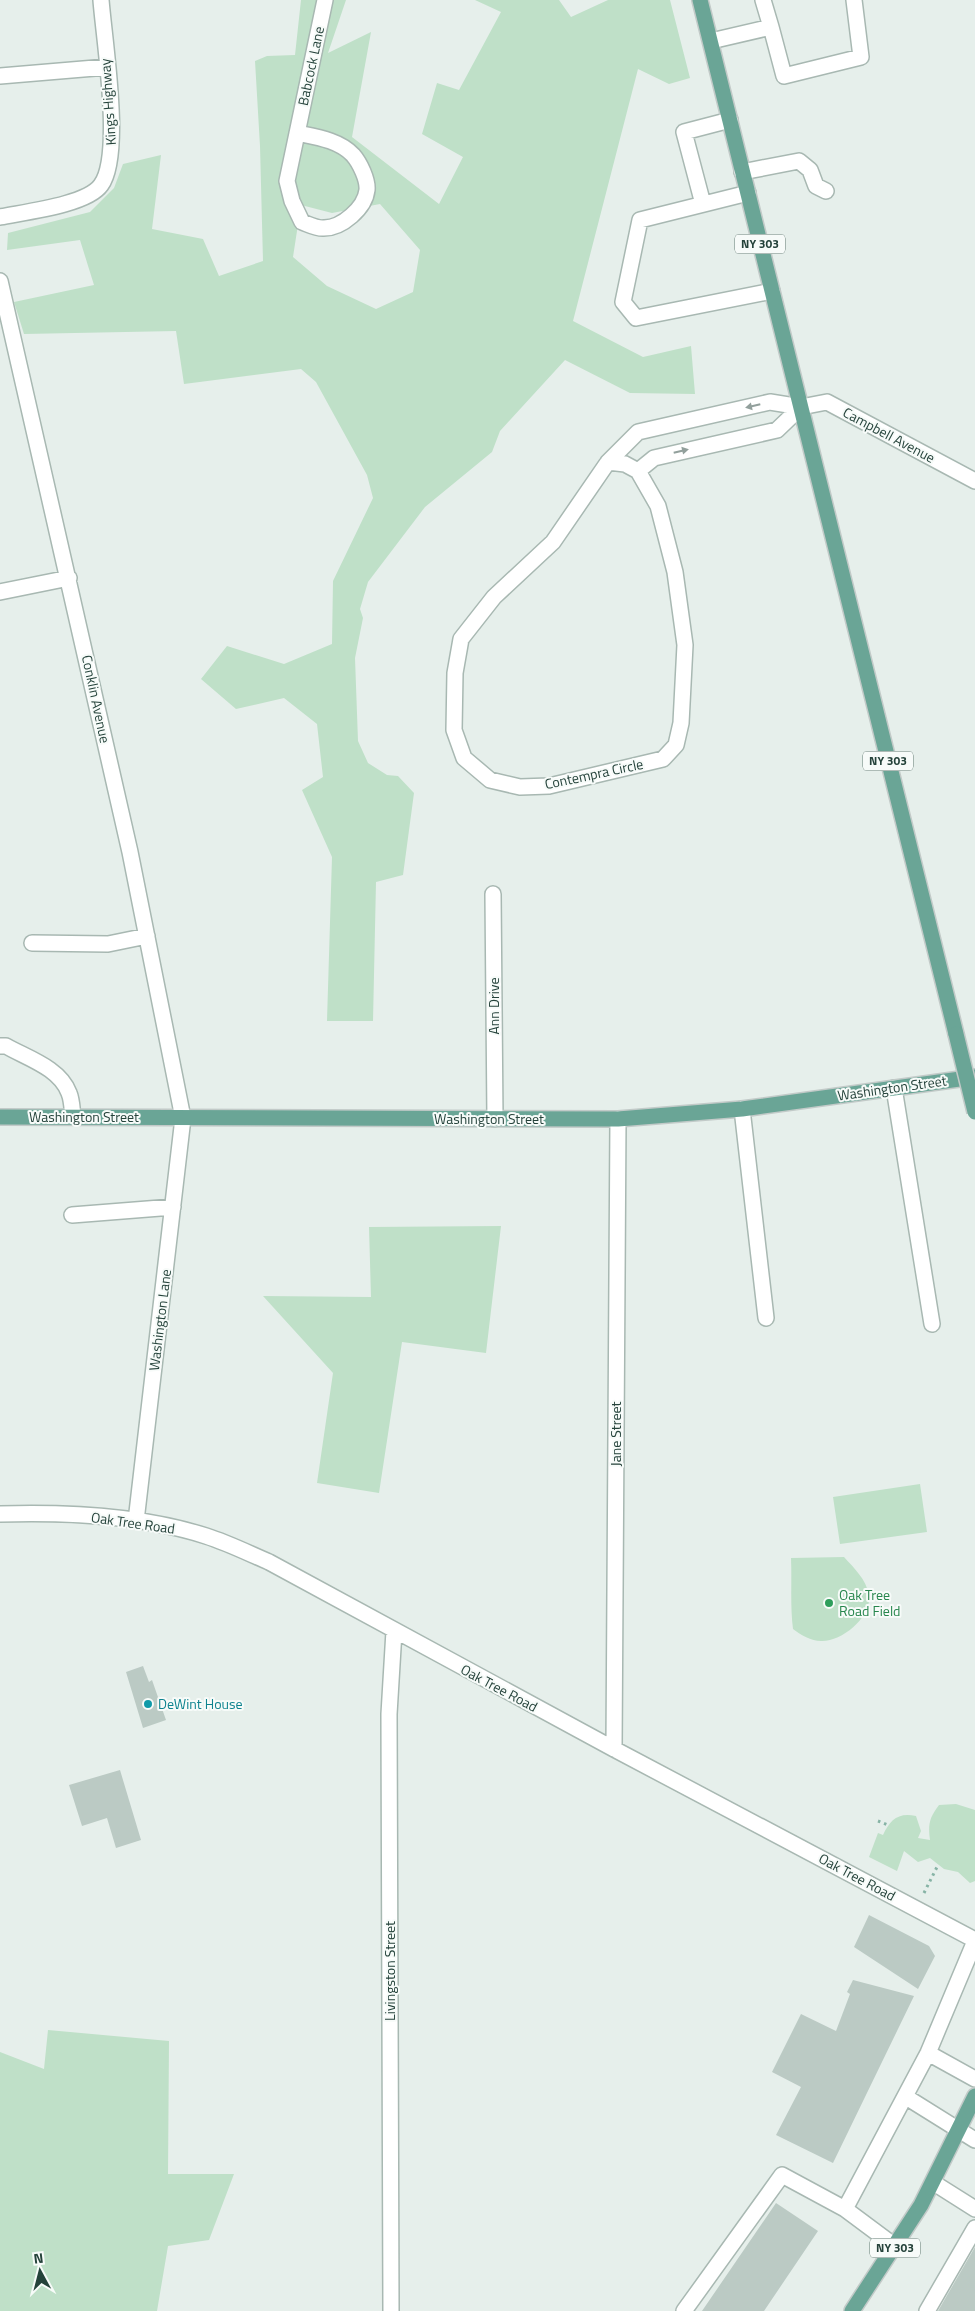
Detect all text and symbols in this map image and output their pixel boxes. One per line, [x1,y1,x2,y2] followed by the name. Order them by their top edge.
[292,24,329,108] street label: Babcock Lane
[94,58,121,146] street label: Kings Highway
[735,234,785,253] road number: NY 303
[839,401,939,468] street label: Campbell Avenue
[745,402,760,410] one-way arrow
[673,447,689,455] one-way arrow
[77,653,116,745] street label: Conklin Avenue
[863,751,913,770] road number: NY 303
[543,753,645,794] street label: Contempra Circle
[483,977,504,1035] street label: Ann Drive
[836,1069,948,1106] street label: Washington Street
[29,1106,139,1127] street label: Washington Street
[434,1108,544,1129] street label: Washington Street
[143,1268,176,1372] street label: Washington Lane
[605,1402,626,1466] street label: Jane Street
[90,1506,176,1539] street label: Oak Tree Road
[839,1584,901,1621] place label: Oak Tree Road Field
[823,1597,835,1609] marker: Oak Tree Road Field
[457,1658,541,1717] street label: Oak Tree Road
[158,1693,243,1714] place label: DeWint House
[142,1698,154,1710] marker: DeWint House
[815,1847,899,1906] street label: Oak Tree Road
[379,1921,400,2021] street label: Livingston Street
[870,2238,920,2258] road number: NY 303
[15,2246,65,2296] north arrow
[32,2247,44,2269] text: N

